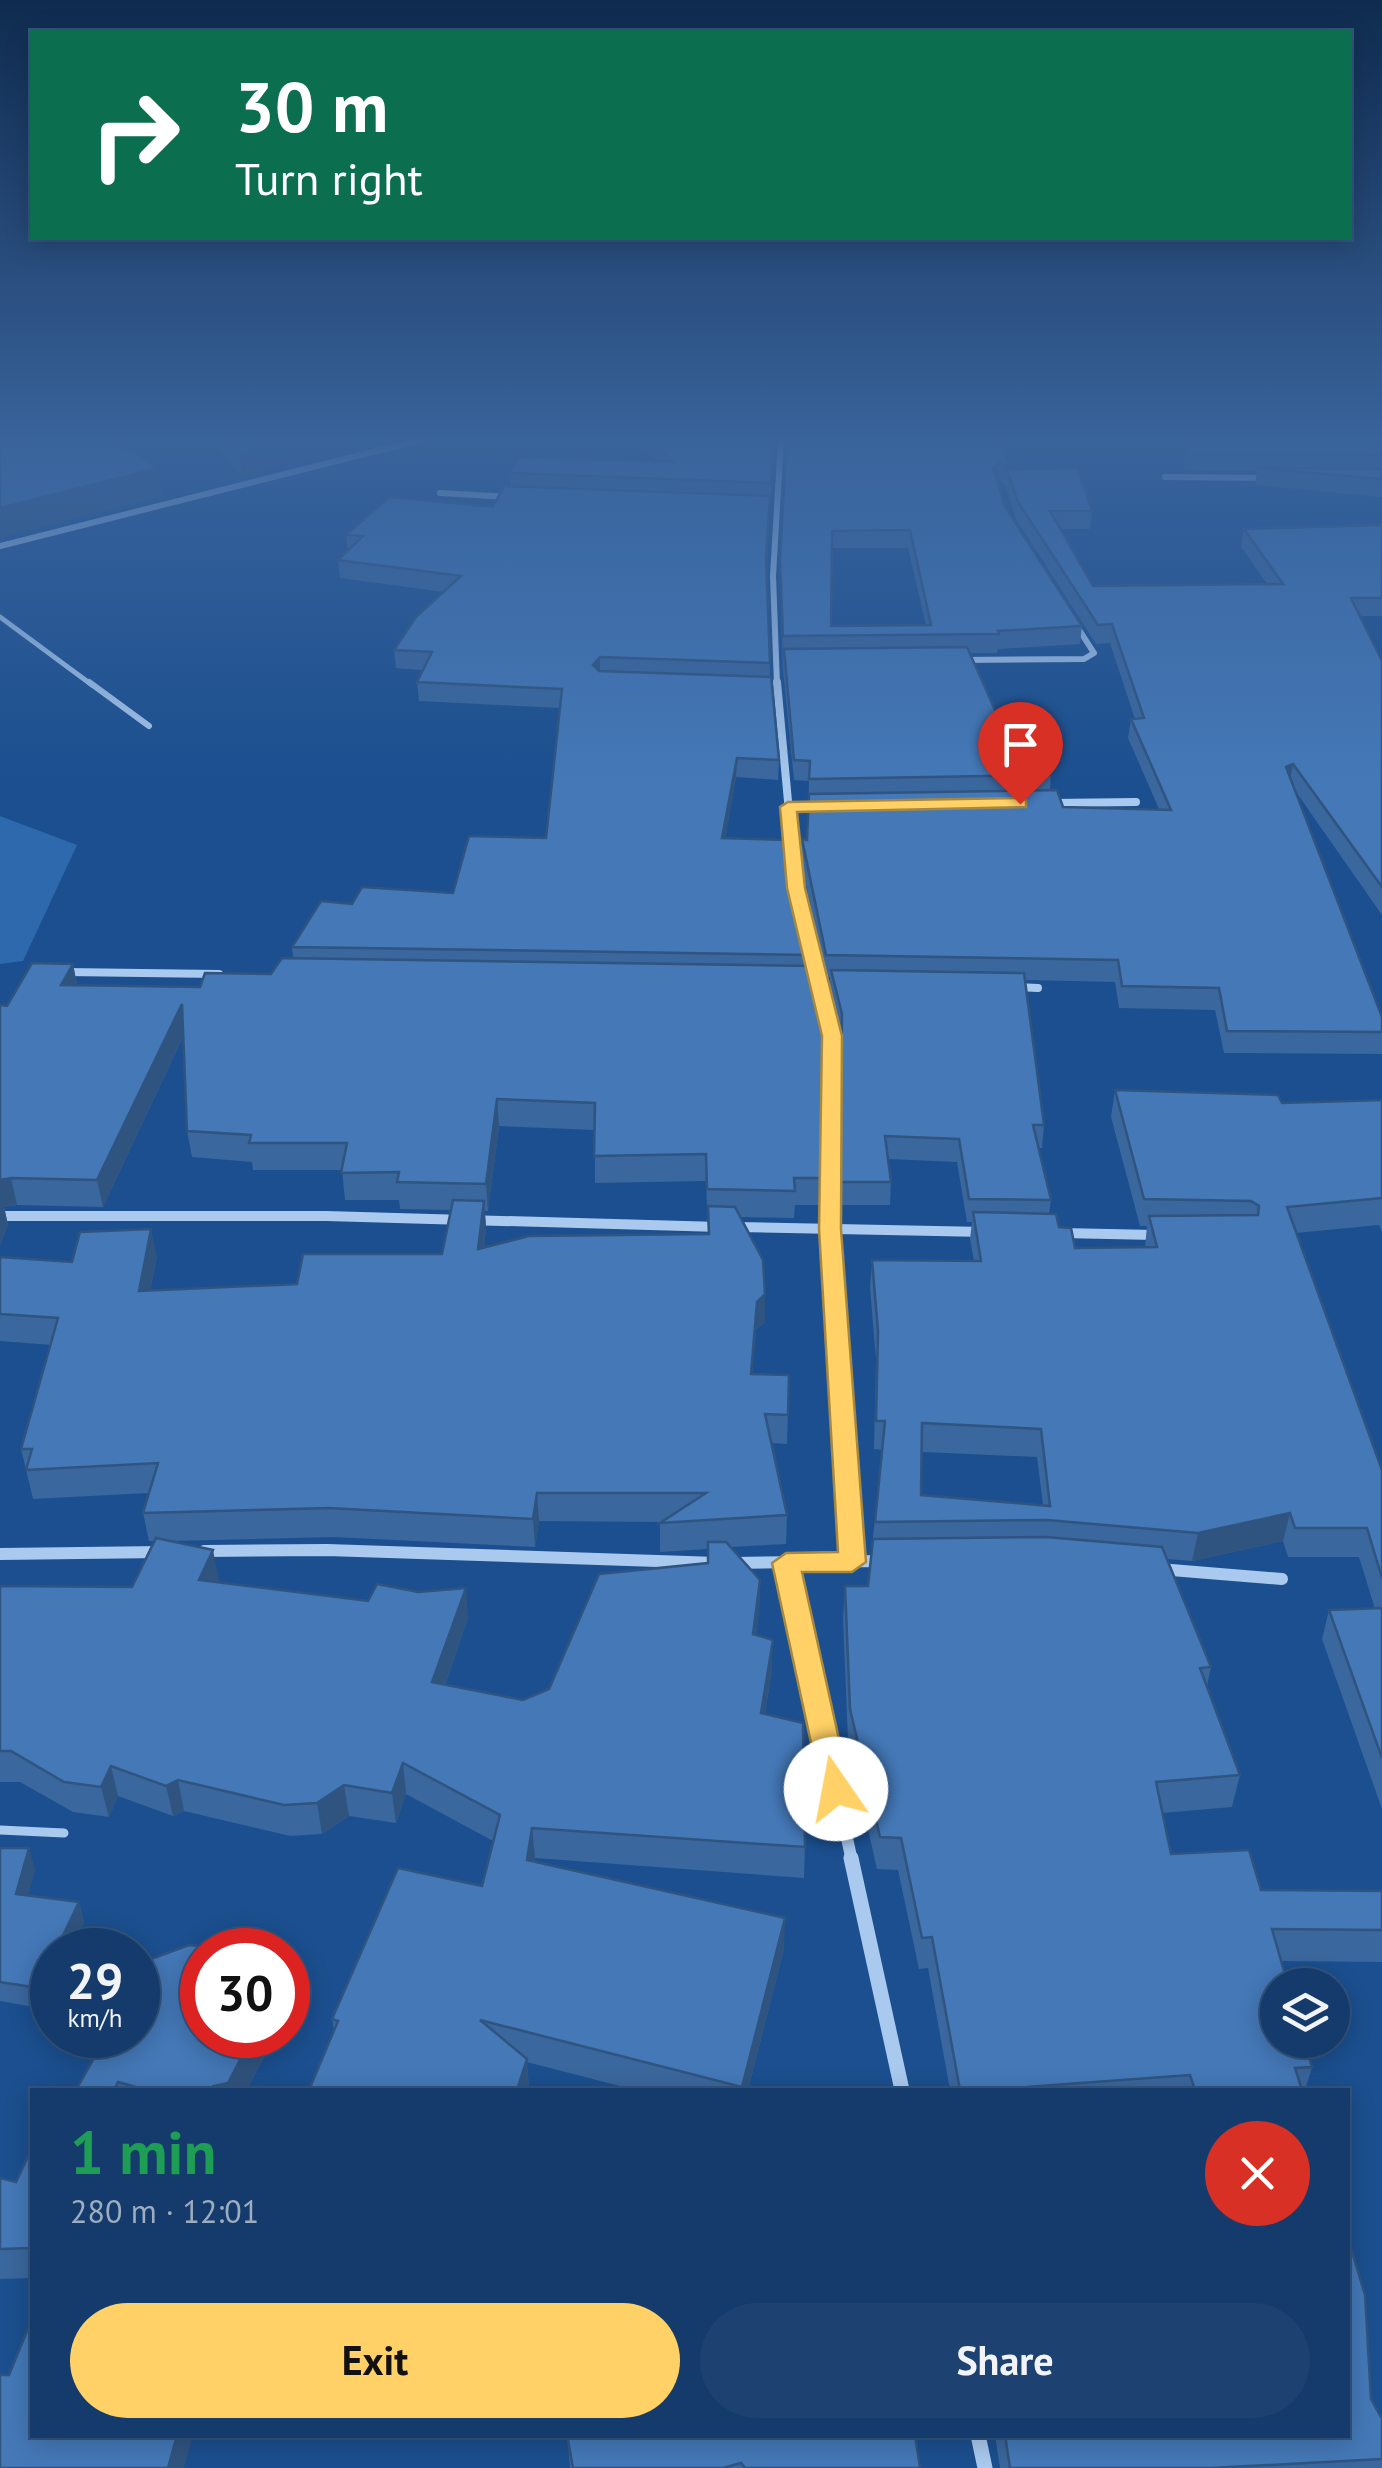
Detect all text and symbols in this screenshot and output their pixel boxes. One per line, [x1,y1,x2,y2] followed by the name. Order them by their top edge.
[235,61,388,151] text: 30 m
[70,70,200,200] icon: right
[235,149,423,207] text: Turn right
[978,702,1063,805] pin
[993,717,1048,772] icon: arrive
[784,1737,888,1841] position arrow
[180,1928,310,2058] speed limit sign: 30
[67,1948,123,2013] text: 29
[1260,1968,1350,2058] map controls
[1260,1968,1350,2058] button: layers
[68,2002,122,2034] text: km/h
[70,2113,216,2191] text: 1 min
[1205,2121,1310,2226] button: close
[70,2190,259,2232] text: 280 m · 12:01
[70,2303,680,2418] button: Exit
[700,2303,1310,2418] button: Share

